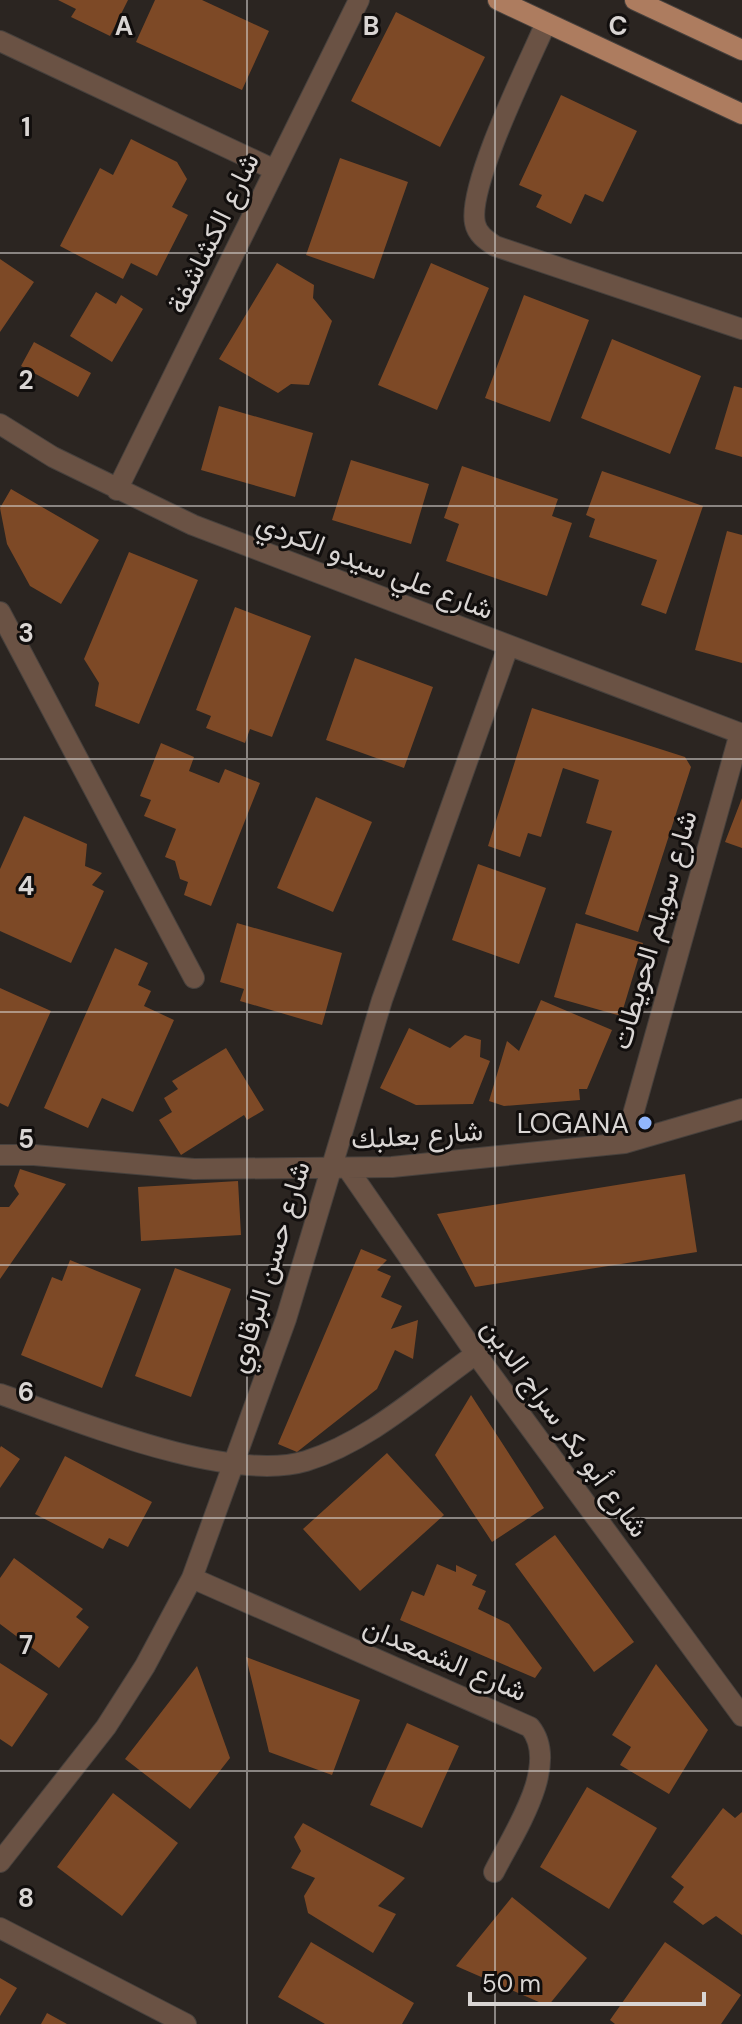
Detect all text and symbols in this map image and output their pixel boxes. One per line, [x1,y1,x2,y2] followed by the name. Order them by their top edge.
[115,9,133,43] text: A
[363,9,379,43] text: B
[608,9,628,43] text: C
[21,110,31,144] text: 1
[158,147,268,319] street label: شارع الكشاشفة
[18,363,34,397] text: 2
[250,504,499,632] street label: شارع علي سيدو الكردي
[18,616,34,650] text: 3
[602,806,706,1054] street label: شارع سويلم الحويطات
[18,869,34,903] text: 4
[517,1105,629,1142] place label: LOGANA
[350,1112,484,1158] street label: شارع بعلبك
[636,1114,654,1132] marker: LOGANA
[18,1122,34,1156] text: 5
[219,1157,323,1378] street label: شارع حسن البرقاوي
[473,1311,657,1545] street label: شارع أبو بكر سراج الدين
[18,1375,34,1409] text: 6
[358,1608,532,1710] street label: شارع الشمعدان
[19,1628,33,1662] text: 7
[18,1881,34,1915] text: 8
[470,1956,704,2006] scale bar
[482,1968,541,1999] text: 50 m

